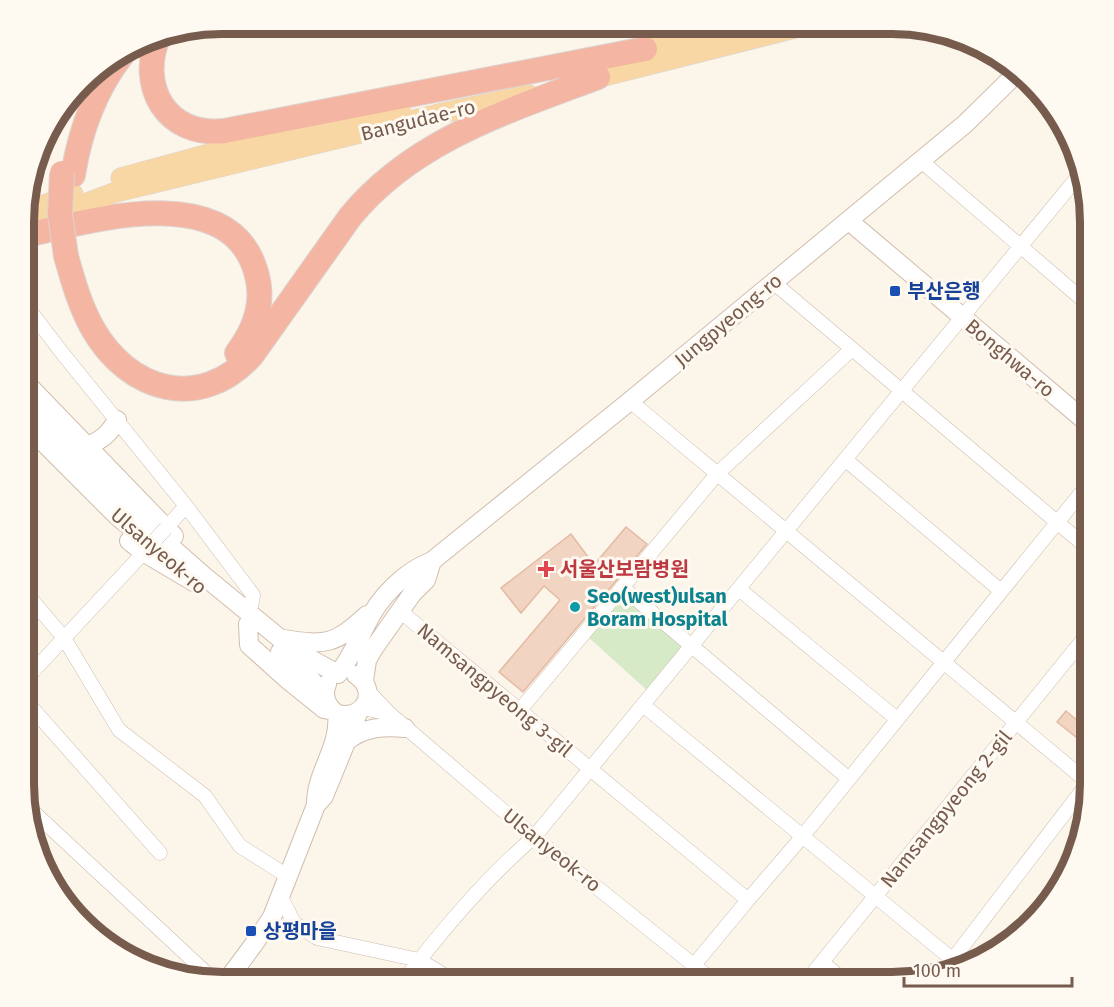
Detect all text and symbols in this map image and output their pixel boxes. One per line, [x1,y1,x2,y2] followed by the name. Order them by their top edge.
[358,94,478,146] street label: Bangudae-ro
[669,268,787,372] street label: Jungpyeong-ro
[907,279,981,303] place label: 부산은행
[888,284,902,298] marker: 부산은행
[960,314,1060,402] street label: Bonghwa-ro
[106,503,212,599] street label: Ulsanyeok-ro
[560,557,689,581] place label: 서울산보람병원
[537,560,555,578] marker: 서울산보람병원
[587,584,727,631] place label: Seo(west)ulsan Boram Hospital
[568,600,582,614] marker: Seo(west)ulsan Boram Hospital
[412,618,578,762] street label: Namsangpyeong 3-gil
[875,725,1017,892] street label: Namsangpyeong 2-gil
[498,803,606,897] street label: Ulsanyeok-ro
[263,919,337,943] place label: 상평마을
[244,924,258,938] marker: 상평마을
[904,950,1072,988] scale bar
[913,960,961,982] text: 100 m

